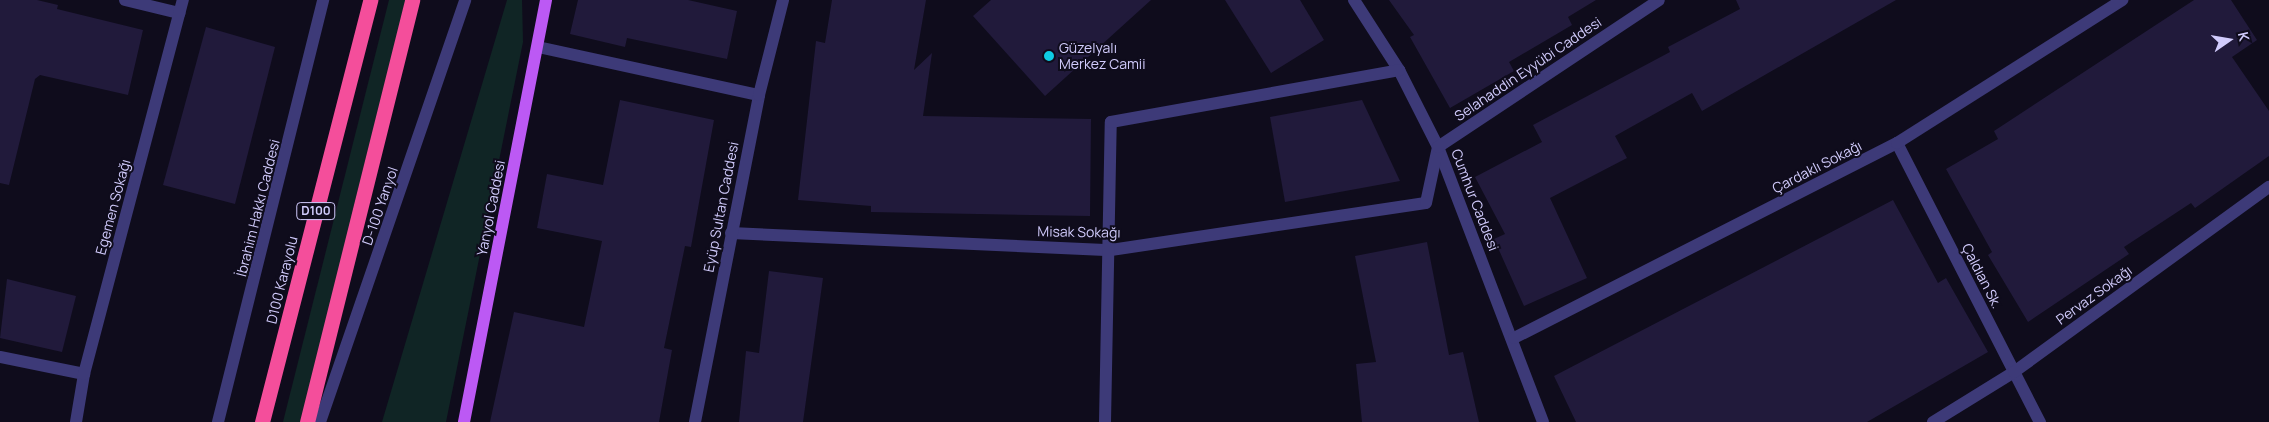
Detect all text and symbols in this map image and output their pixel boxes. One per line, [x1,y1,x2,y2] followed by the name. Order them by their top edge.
[1451,14,1605,124] street label: Selahaddin Eyyübi Caddesi
[2204,15,2254,65] north arrow
[2234,30,2254,43] text: K
[1059,40,1145,72] place label: Güzelyalı Merkez Camii
[1043,50,1055,62] marker: Güzelyalı Merkez Camii
[1769,137,1865,197] street label: Çardaklı Sokağı
[233,138,283,278] street label: İbrahim Hakkı Caddesi
[700,140,742,274] street label: Eyüp Sultan Caddesi
[1448,147,1502,253] street label: Cumhur Caddesi
[92,157,134,257] street label: Egemen Sokağı
[473,159,509,257] street label: Yanyol Caddesi
[359,165,401,247] street label: D-100 Yanyol
[296,202,336,220] road number: D100
[1037,223,1121,241] street label: Misak Sokağı
[263,234,301,326] street label: D100 Karayolu
[1958,241,2006,311] street label: Çaldıan Sk.
[2053,262,2135,328] street label: Pervaz Sokağı

